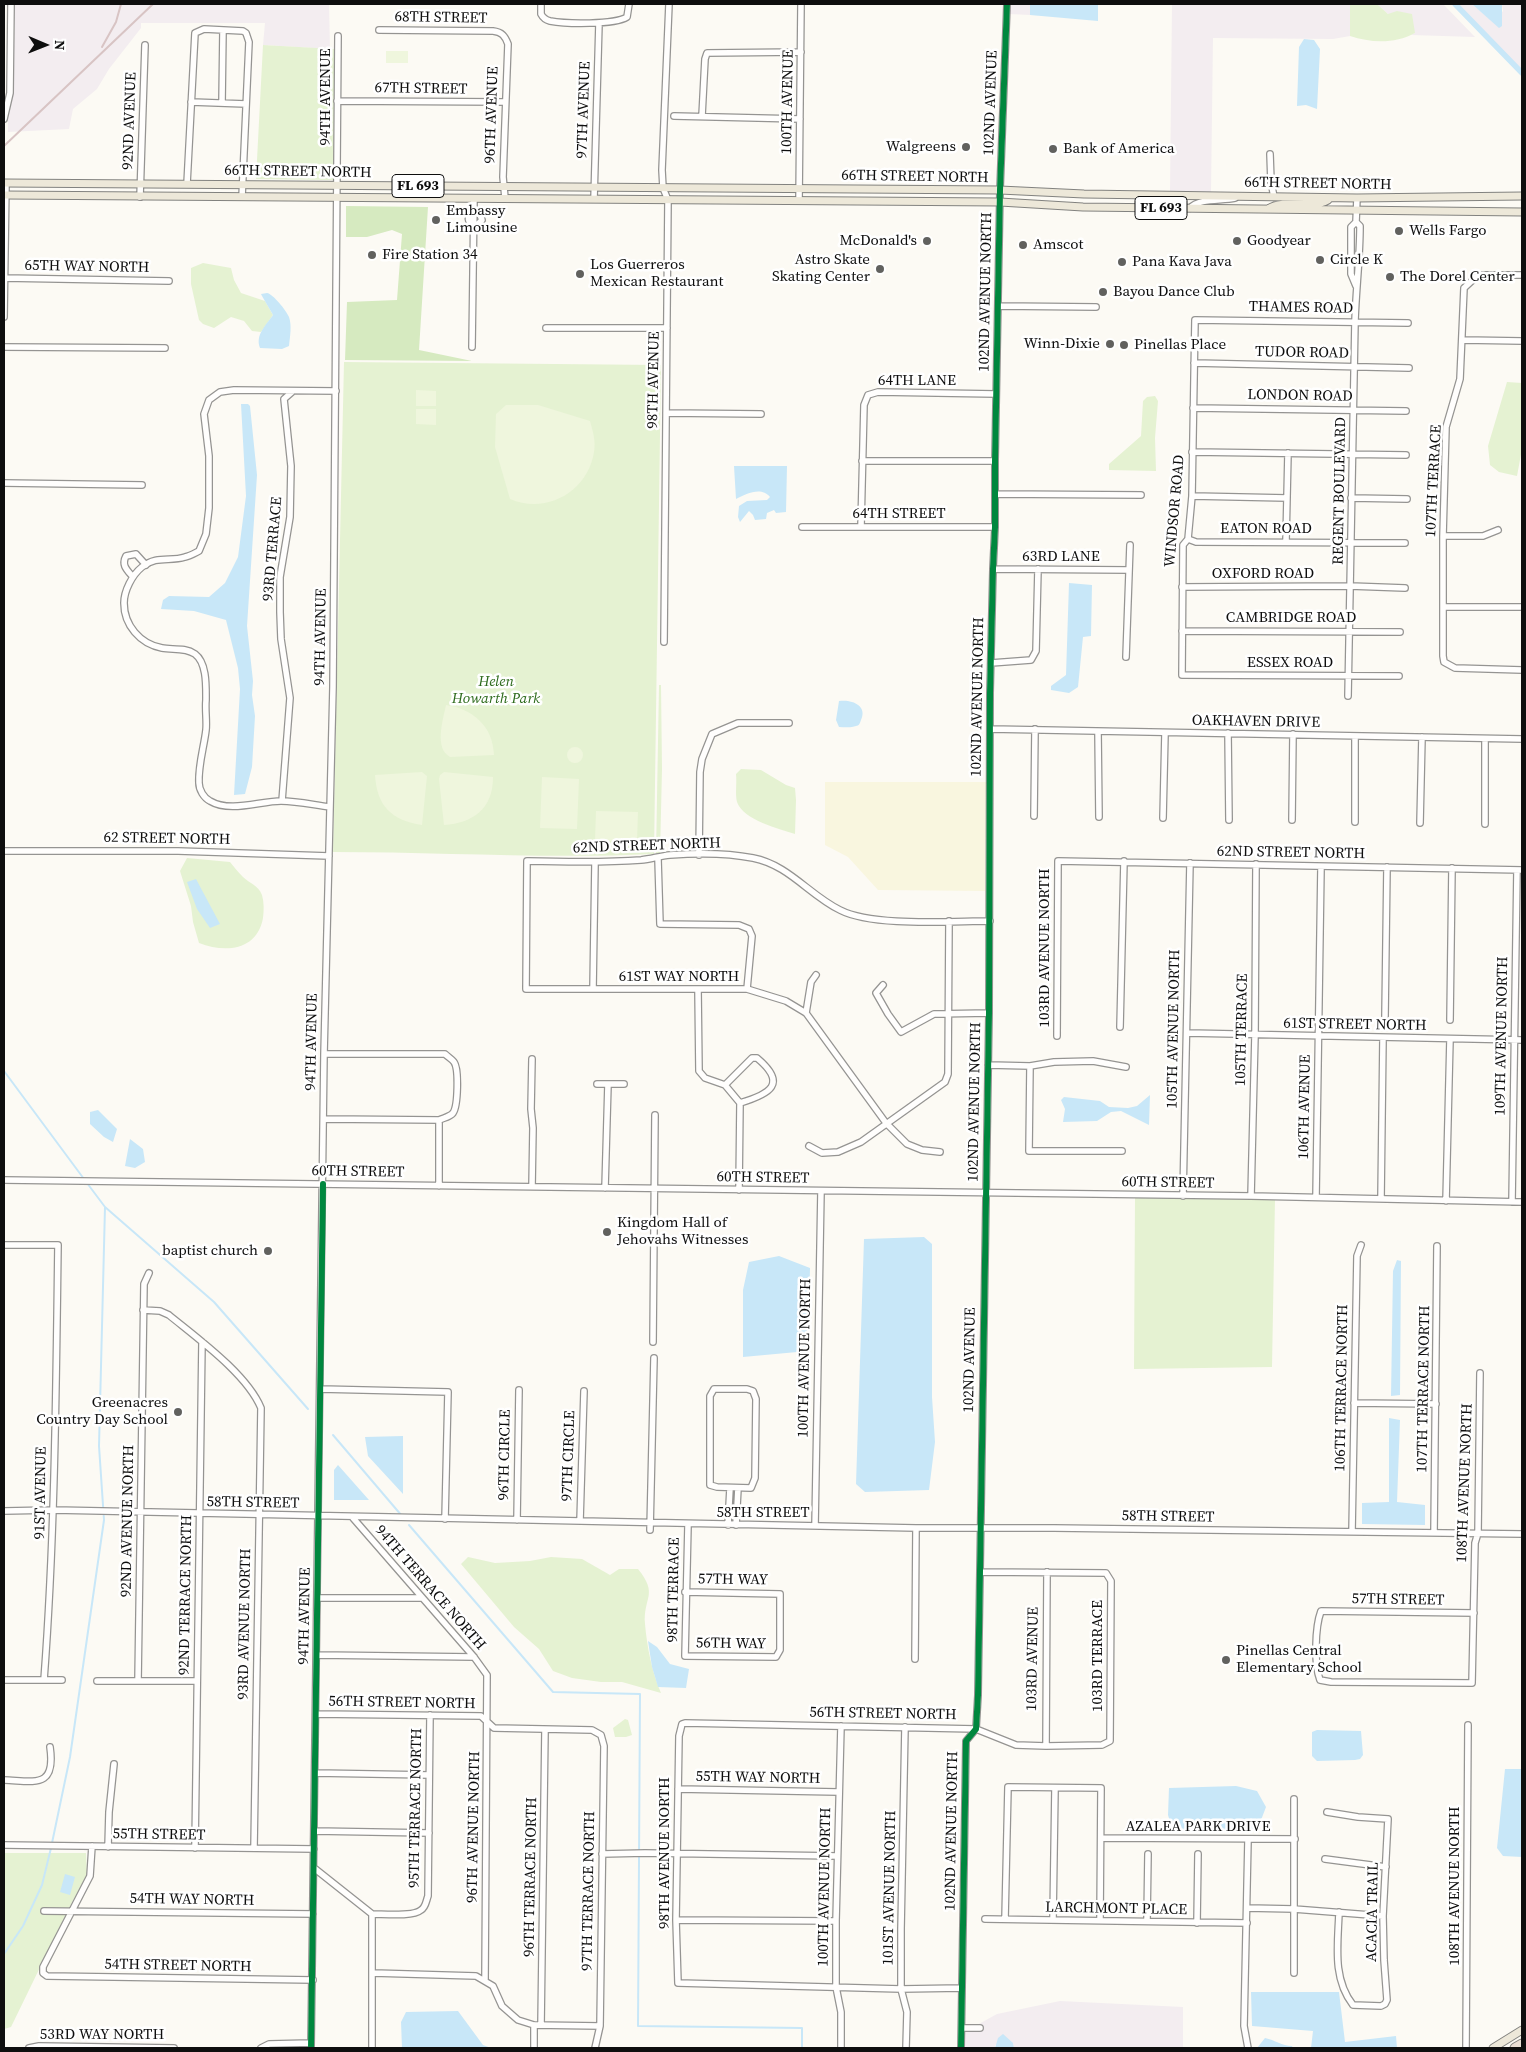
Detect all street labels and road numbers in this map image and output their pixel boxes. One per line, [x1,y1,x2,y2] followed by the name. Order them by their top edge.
[394,8,488,28] street label: 68TH STREET
[317,48,335,146] street label: 94TH AVENUE
[778,49,798,155] street label: 100TH AVENUE
[980,50,1002,156] street label: 102ND AVENUE
[573,61,595,159] street label: 97TH AVENUE
[481,66,503,164] street label: 96TH AVENUE
[119,72,141,170] street label: 92ND AVENUE
[374,79,468,99] street label: 67TH STREET
[224,162,372,182] street label: 66TH STREET NORTH
[841,167,989,187] street label: 66TH STREET NORTH
[1244,174,1392,194] street label: 66TH STREET NORTH
[392,175,444,198] road number: FL 693
[1135,197,1187,220] road number: FL 693
[976,212,996,372] street label: 102ND AVENUE NORTH
[24,257,150,277] street label: 65TH WAY NORTH
[1249,298,1353,318] street label: THAMES ROAD
[644,331,664,429] street label: 98TH AVENUE
[1255,343,1349,363] street label: TUDOR ROAD
[878,372,956,390] street label: 64TH LANE
[1247,386,1353,406] street label: LONDON ROAD
[1330,417,1350,565] street label: REGENT BOULEVARD
[1422,424,1446,538] street label: 107TH TERRACE
[1161,454,1189,568] street label: WINDSOR ROAD
[259,496,287,602] street label: 93RD TERRACE
[853,505,945,523] street label: 64TH STREET
[1220,520,1312,538] street label: EATON ROAD
[1022,548,1100,566] street label: 63RD LANE
[1212,565,1314,583] street label: OXFORD ROAD
[311,588,331,686] street label: 94TH AVENUE
[1226,609,1356,627] street label: CAMBRIDGE ROAD
[968,617,988,777] street label: 102ND AVENUE NORTH
[1247,654,1333,672] street label: ESSEX ROAD
[1192,712,1320,732] street label: OAKHAVEN DRIVE
[104,829,230,849] street label: 62 STREET NORTH
[573,834,721,858] street label: 62ND STREET NORTH
[1217,843,1365,863] street label: 62ND STREET NORTH
[1036,869,1054,1027] street label: 103RD AVENUE NORTH
[1164,949,1184,1109] street label: 105TH AVENUE NORTH
[1492,956,1512,1116] street label: 109TH AVENUE NORTH
[619,968,739,986] street label: 61ST WAY NORTH
[1232,974,1252,1086] street label: 105TH TERRACE
[302,993,322,1091] street label: 94TH AVENUE
[1283,1015,1427,1035] street label: 61ST STREET NORTH
[965,1022,985,1182] street label: 102ND AVENUE NORTH
[1295,1054,1315,1160] street label: 106TH AVENUE
[311,1162,405,1182] street label: 60TH STREET
[716,1168,810,1188] street label: 60TH STREET
[1121,1173,1215,1193] street label: 60TH STREET
[795,1278,815,1438] street label: 100TH AVENUE NORTH
[1332,1304,1352,1472] street label: 106TH TERRACE NORTH
[1414,1305,1434,1473] street label: 107TH TERRACE NORTH
[960,1307,980,1413] street label: 102ND AVENUE
[1453,1403,1477,1563] street label: 108TH AVENUE NORTH
[495,1409,515,1501] street label: 96TH CIRCLE
[558,1410,580,1502] street label: 97TH CIRCLE
[118,1445,138,1597] street label: 92ND AVENUE NORTH
[31,1446,51,1540] street label: 91ST AVENUE
[206,1493,300,1513] street label: 58TH STREET
[717,1504,809,1522] street label: 58TH STREET
[1121,1507,1215,1527] street label: 58TH STREET
[176,1515,196,1675] street label: 92ND TERRACE NORTH
[371,1522,489,1654] street label: 94TH TERRACE NORTH
[664,1537,684,1643] street label: 98TH TERRACE
[235,1548,255,1700] street label: 93RD AVENUE NORTH
[295,1567,315,1665] street label: 94TH AVENUE
[698,1570,768,1590] street label: 57TH WAY
[1351,1590,1445,1610] street label: 57TH STREET
[1089,1600,1107,1712] street label: 103RD TERRACE
[1023,1607,1043,1711] street label: 103RD AVENUE
[696,1634,766,1654] street label: 56TH WAY
[328,1693,476,1713] street label: 56TH STREET NORTH
[809,1704,957,1724] street label: 56TH STREET NORTH
[406,1728,426,1888] street label: 95TH TERRACE NORTH
[464,1751,484,1903] street label: 96TH AVENUE NORTH
[942,1751,962,1911] street label: 102ND AVENUE NORTH
[695,1768,821,1788] street label: 55TH WAY NORTH
[656,1777,674,1929] street label: 98TH AVENUE NORTH
[521,1797,541,1957] street label: 96TH TERRACE NORTH
[1446,1806,1464,1966] street label: 108TH AVENUE NORTH
[815,1807,835,1967] street label: 100TH AVENUE NORTH
[880,1810,900,1966] street label: 101ST AVENUE NORTH
[579,1811,599,1971] street label: 97TH TERRACE NORTH
[1126,1818,1270,1836] street label: AZALEA PARK DRIVE
[112,1825,206,1845] street label: 55TH STREET
[1363,1862,1383,1962] street label: ACACIA TRAIL
[129,1890,255,1910] street label: 54TH WAY NORTH
[1045,1899,1187,1919] street label: LARCHMONT PLACE
[104,1956,252,1976] street label: 54TH STREET NORTH
[40,2026,164,2044] street label: 53RD WAY NORTH

